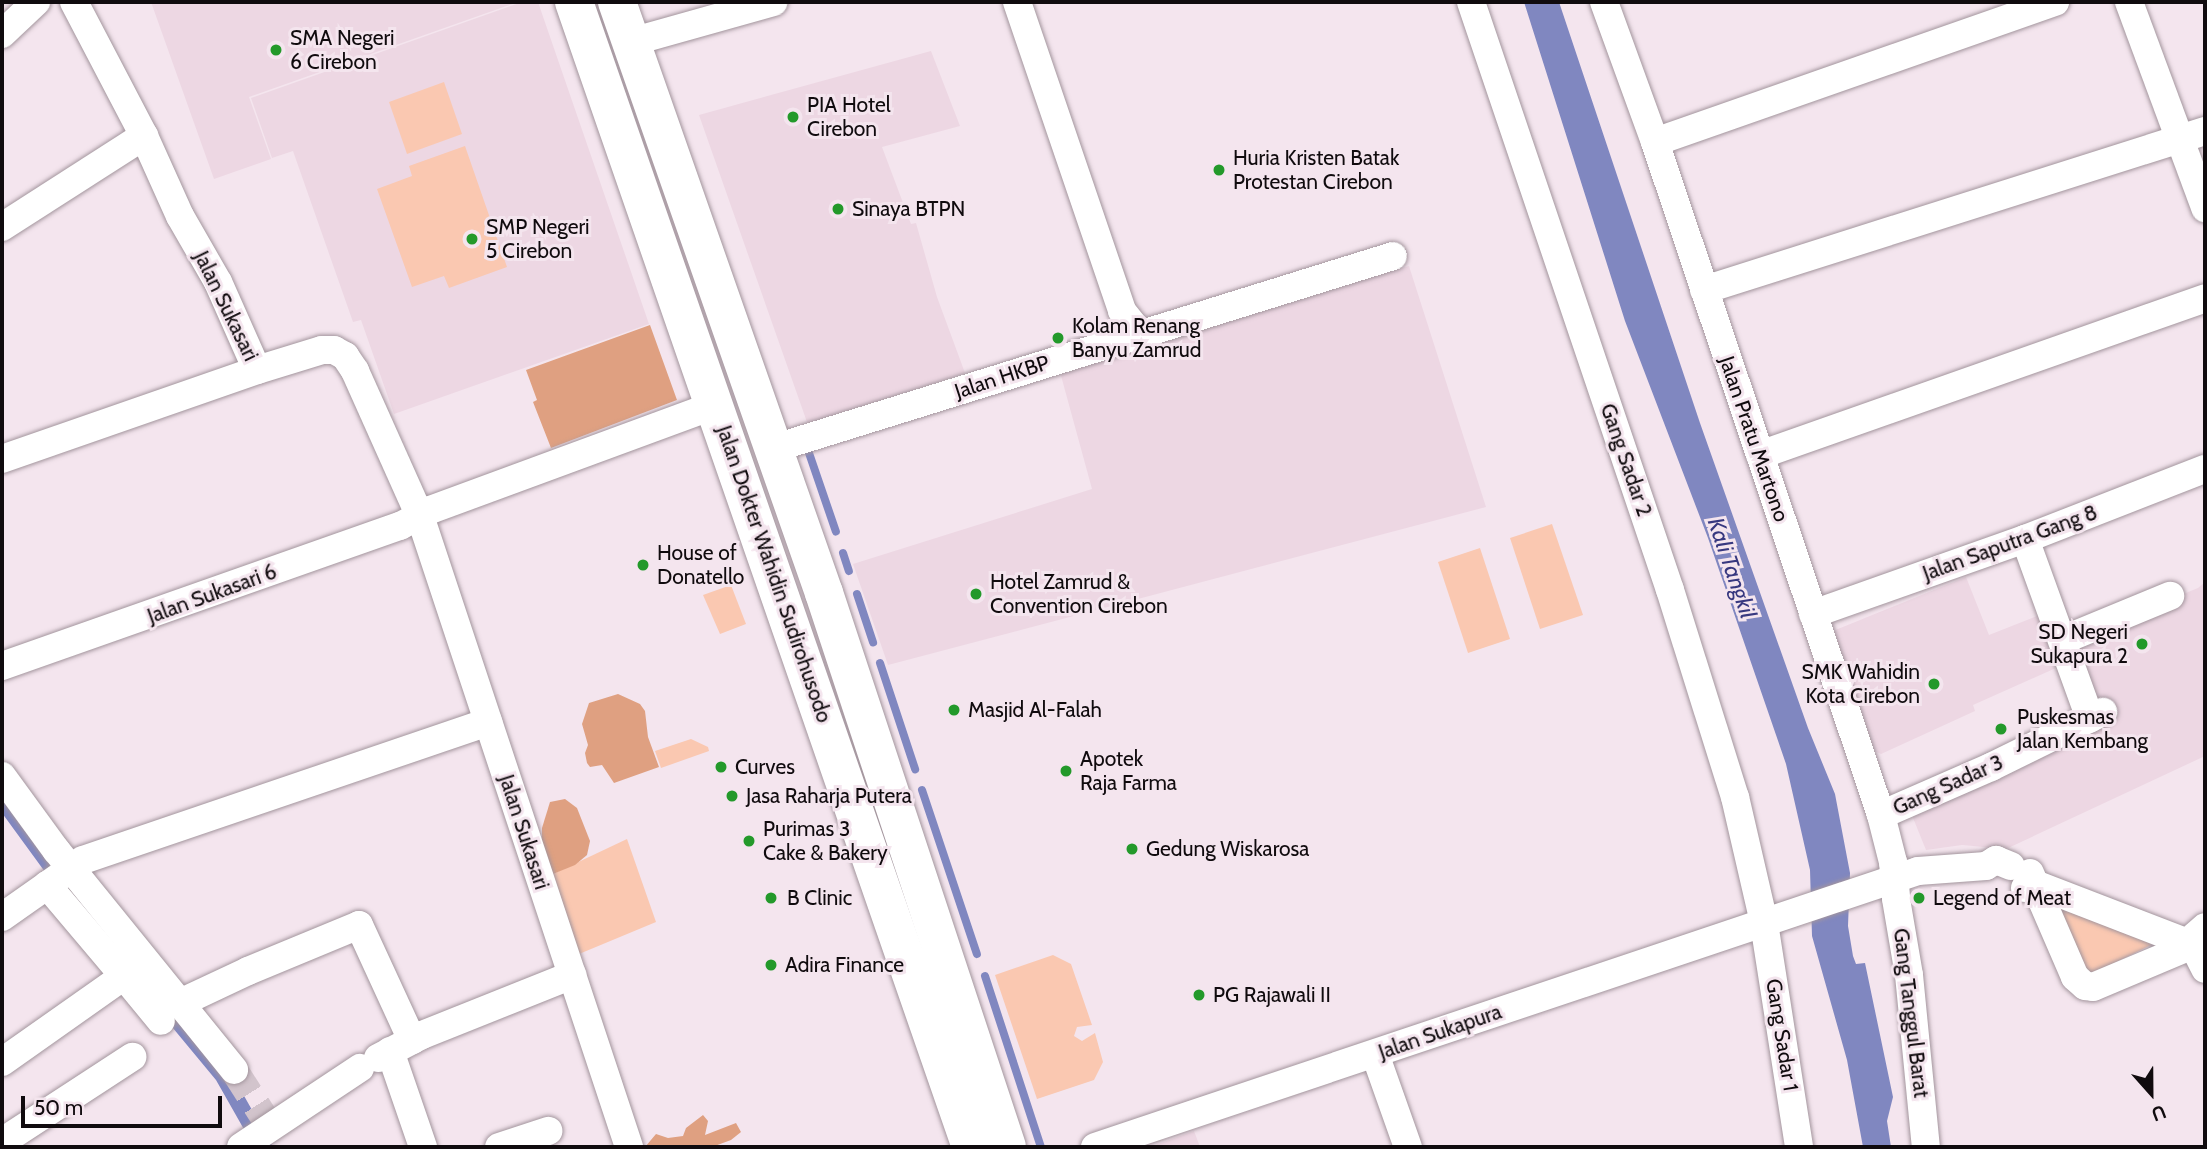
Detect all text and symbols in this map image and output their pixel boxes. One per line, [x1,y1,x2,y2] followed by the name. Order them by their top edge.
[290,25,395,75] place label: SMA Negeri 6 Cirebon
[268,42,284,58] marker: SMA Negeri 6 Cirebon
[807,92,891,142] place label: PIA Hotel Cirebon
[785,109,801,125] marker: PIA Hotel Cirebon
[1233,145,1399,195] place label: Huria Kristen Batak Protestan Cirebon
[1211,162,1227,178] marker: Huria Kristen Batak Protestan Cirebon
[852,196,965,222] place label: Sinaya BTPN
[830,201,846,217] marker: Sinaya BTPN
[486,214,589,264] place label: SMP Negeri 5 Cirebon
[464,231,480,247] marker: SMP Negeri 5 Cirebon
[189,247,263,365] street label: Jalan Sukasari
[1072,313,1202,363] place label: Kolam Renang Banyu Zamrud
[1050,330,1066,346] marker: Kolam Renang Banyu Zamrud
[952,350,1052,404] street label: Jalan HKBP
[1714,353,1794,525] street label: Jalan Pratu Martono
[1595,400,1657,520] street label: Gang Sadar 2
[711,422,837,726] street label: Jalan Dokter Wahidin Sudirohusodo
[1919,500,2101,586] street label: Jalan Saputra Gang 8
[1702,514,1762,622] water label: Kali Tangkil
[657,540,744,590] place label: House of Donatello
[635,557,651,573] marker: House of Donatello
[144,559,280,629] street label: Jalan Sukasari 6
[990,569,1168,619] place label: Hotel Zamrud & Convention Cirebon
[968,586,984,602] marker: Hotel Zamrud & Convention Cirebon
[2030,619,2128,669] place label: SD Negeri Sukapura 2
[2134,636,2150,652] marker: SD Negeri Sukapura 2
[1801,659,1920,709] place label: SMK Wahidin Kota Cirebon
[1926,676,1942,692] marker: SMK Wahidin Kota Cirebon
[968,697,1102,723] place label: Masjid Al-Falah
[946,702,962,718] marker: Masjid Al-Falah
[2017,704,2148,754] place label: Puskesmas Jalan Kembang
[1991,719,2011,739] marker: Puskesmas Jalan Kembang
[1080,746,1177,796] place label: Apotek Raja Farma
[1889,750,2007,820] street label: Gang Sadar 3
[735,754,795,780] place label: Curves
[713,759,729,775] marker: Curves
[1058,763,1074,779] marker: Apotek Raja Farma
[494,771,554,893] street label: Jalan Sukasari
[746,783,912,809] place label: Jasa Raharja Putera
[724,788,740,804] marker: Jasa Raharja Putera
[763,816,888,866] place label: Purimas 3 Cake & Bakery
[741,833,757,849] marker: Purimas 3 Cake & Bakery
[1146,836,1309,862] place label: Gedung Wiskarosa
[1124,841,1140,857] marker: Gedung Wiskarosa
[787,885,852,911] place label: B Clinic
[1933,885,2071,911] place label: Legend of Meat
[761,888,781,908] marker: B Clinic
[1911,890,1927,906] marker: Legend of Meat
[1888,927,1934,1099] street label: Gang Tanggul Barat
[785,952,904,978] place label: Adira Finance
[763,957,779,973] marker: Adira Finance
[1761,977,1803,1093] street label: Gang Sadar 1
[1213,982,1331,1008] place label: PG Rajawali II
[1191,987,1207,1003] marker: PG Rajawali II
[1375,999,1505,1065] street label: Jalan Sukapura
[2116,1058,2186,1128] north arrow
[24,1082,226,1126] scale bar
[34,1095,83,1120] text: 50 m
[2148,1100,2169,1126] text: U

